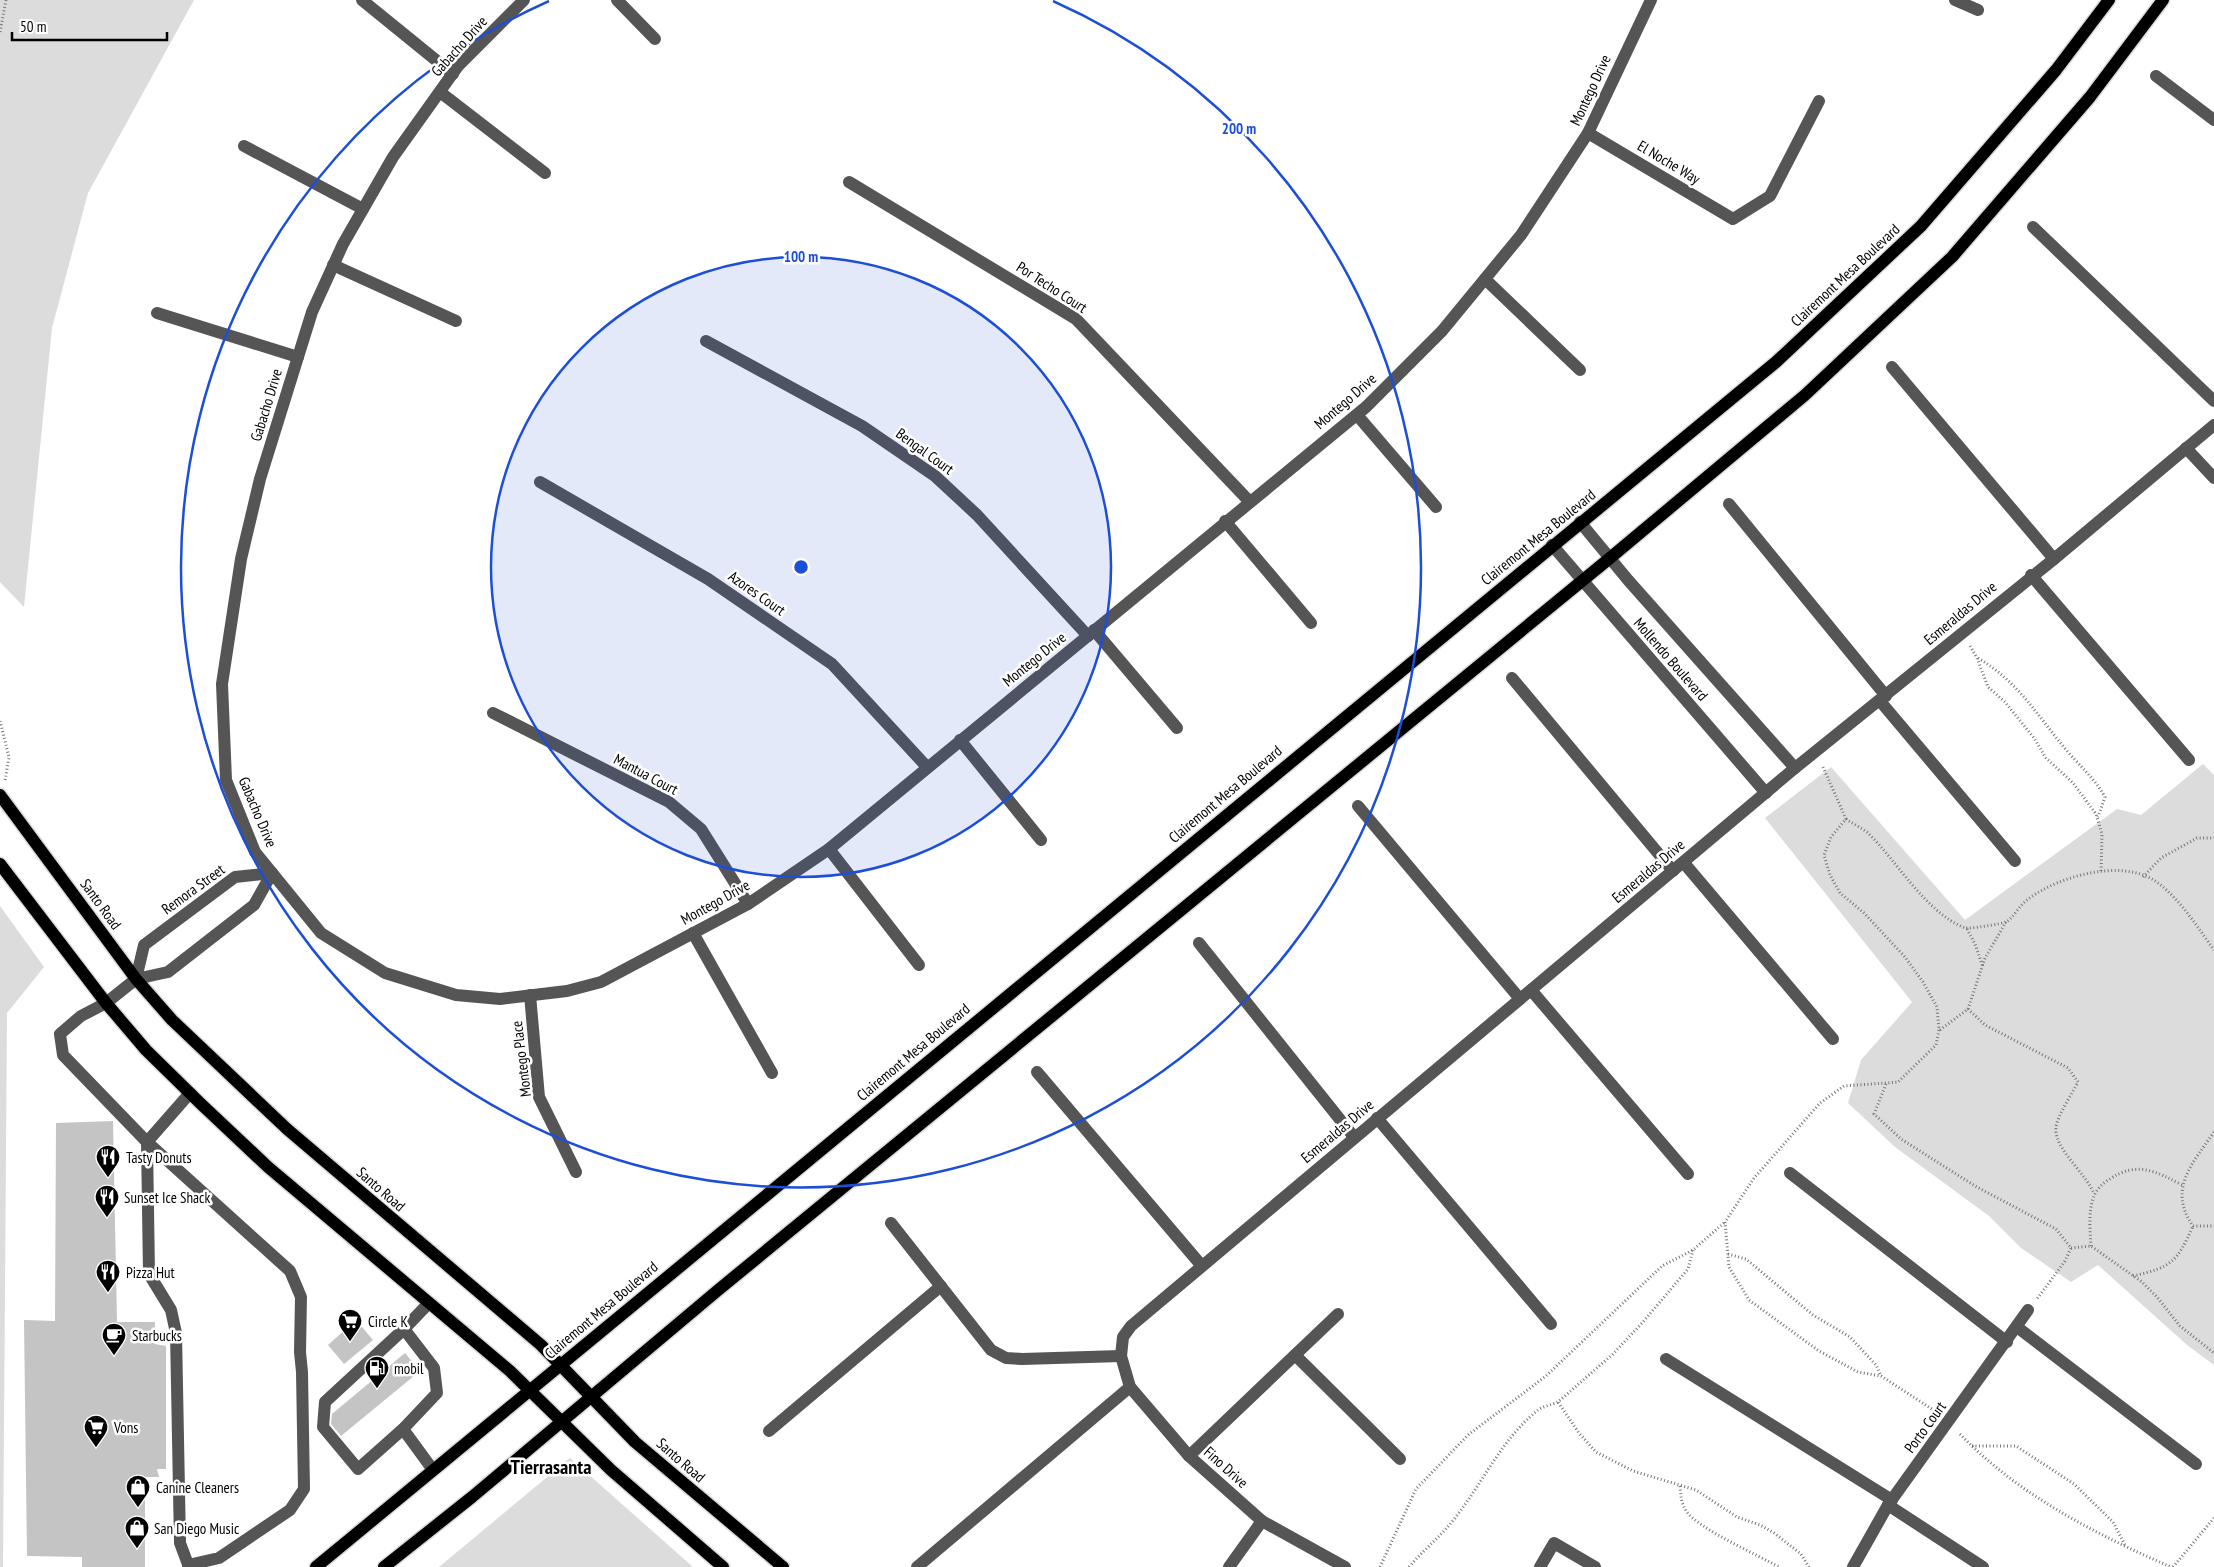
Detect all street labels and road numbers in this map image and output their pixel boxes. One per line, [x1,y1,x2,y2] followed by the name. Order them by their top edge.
[427,12,491,80] street label: Gabacho Drive
[1565,51,1615,129] street label: Montego Drive
[1634,136,1704,188] street label: El Noche Way
[1787,220,1903,330] street label: Clairemont Mesa Boulevard
[1013,257,1091,317] street label: Por Techo Court
[246,366,286,444] street label: Gabacho Drive
[1310,369,1380,433] street label: Montego Drive
[892,424,958,478] street label: Bengal Court
[1477,485,1599,589] street label: Clairemont Mesa Boulevard
[725,567,789,619] street label: Azores Court
[1920,577,2000,649] street label: Esmeraldas Drive
[1630,614,1712,704] street label: Mollendo Boulevard
[998,628,1070,690] street label: Montego Drive
[1165,741,1285,847] street label: Clairemont Mesa Boulevard
[611,749,681,799] street label: Mantua Court
[235,774,281,850] street label: Gabacho Drive
[1608,835,1688,907] street label: Esmeraldas Drive
[158,860,228,918] street label: Remora Street
[76,875,126,933] street label: Santo Road
[677,875,753,929] street label: Montego Drive
[853,999,973,1105] street label: Clairemont Mesa Boulevard
[507,1020,535,1098] street label: Montego Place
[1297,1095,1377,1167] street label: Esmeraldas Drive
[353,1163,409,1215] street label: Santo Road
[541,1257,661,1363] street label: Clairemont Mesa Boulevard
[1900,1398,1950,1456] street label: Porto Court
[653,1434,709,1486] street label: Santo Road
[1200,1442,1252,1492] street label: Fino Drive

